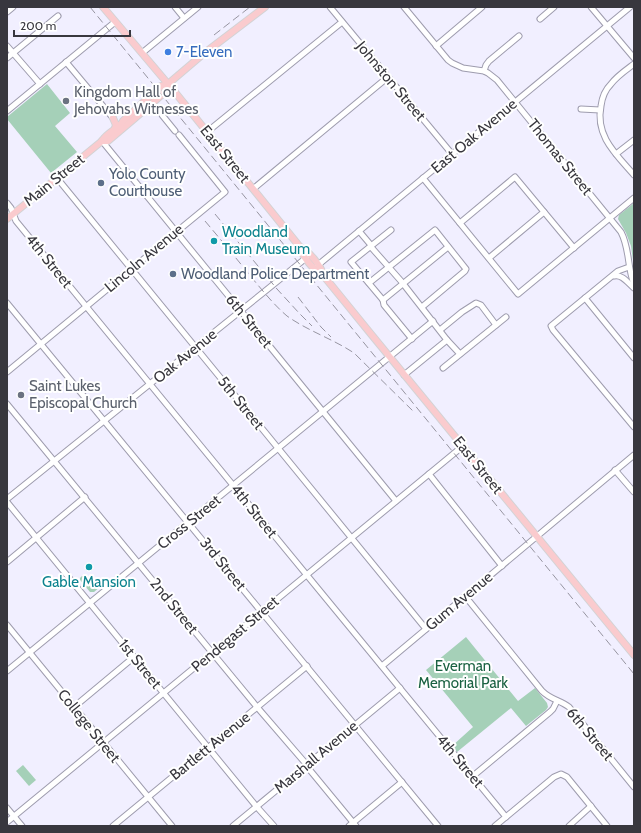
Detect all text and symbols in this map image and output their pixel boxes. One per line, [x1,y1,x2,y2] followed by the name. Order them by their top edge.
[14,12,130,38] scale bar
[20,18,56,33] text: 200 m
[352,37,429,124] street label: Johnston Street
[176,43,232,61] place label: 7-Eleven
[163,47,173,57] marker: 7-Eleven
[73,83,198,118] place label: Kingdom Hall of Jehovahs Witnesses
[427,95,521,177] street label: East Oak Avenue
[61,96,71,106] marker: Kingdom Hall of Jehovahs Witnesses
[524,115,596,199] street label: Thomas Street
[196,122,254,186] street label: East Street
[20,150,88,210] street label: Main Street
[108,165,186,200] place label: Yolo County Courthouse
[96,178,106,188] marker: Yolo County Courthouse
[101,220,187,296] street label: Lincoln Avenue
[222,223,310,258] place label: Woodland Train Museum
[22,231,76,291] street label: 4th Street
[209,236,219,246] marker: Woodland Train Museum
[181,265,369,283] place label: Woodland Police Department
[168,269,178,279] marker: Woodland Police Department
[222,291,276,351] street label: 6th Street
[150,325,221,387] street label: Oak Avenue
[214,373,268,433] street label: 5th Street
[29,377,137,412] place label: Saint Lukes Episcopal Church
[16,390,26,400] marker: Saint Lukes Episcopal Church
[449,433,507,497] street label: East Street
[227,481,281,541] street label: 4th Street
[154,491,224,553] street label: Cross Street
[196,534,250,594] street label: 3rd Street
[84,562,94,572] marker: Gable Mansion
[422,568,496,634] street label: Gum Avenue
[42,573,136,591] place label: Gable Mansion
[146,574,202,638] street label: 2nd Street
[188,592,282,676] street label: Pendegast Street
[115,636,165,692] street label: 1st Street
[418,657,508,692] park label: Everman Memorial Park
[54,686,124,766] street label: College Street
[563,704,617,764] street label: 6th Street
[166,708,254,784] street label: Bartlett Avenue
[271,717,362,797] street label: Marshall Avenue
[433,731,487,791] street label: 4th Street

